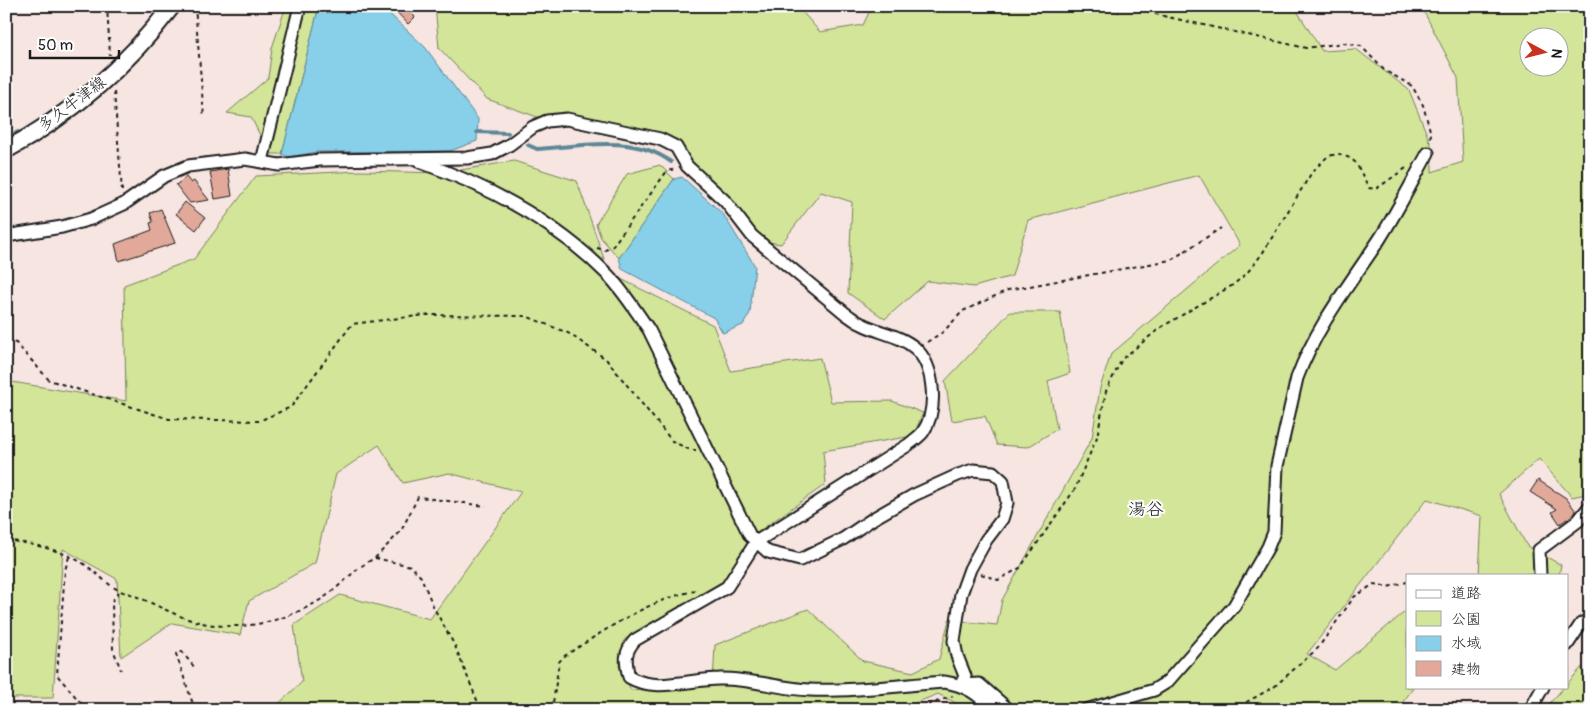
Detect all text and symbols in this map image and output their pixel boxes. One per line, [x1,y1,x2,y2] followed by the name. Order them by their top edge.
[30,28,119,60] scale bar
[1518,28,1568,78] north arrow
[38,36,73,55] text: 50 m
[1547,48,1565,59] text: N
[34,72,110,136] street label: 多久牛津線
[1128,498,1164,521] district label: 湯谷
[1406,574,1568,688] legend
[1451,584,1481,603] text: 道路
[1451,610,1481,629] text: 公園
[1451,634,1481,653] text: 水域
[1451,660,1481,679] text: 建物

